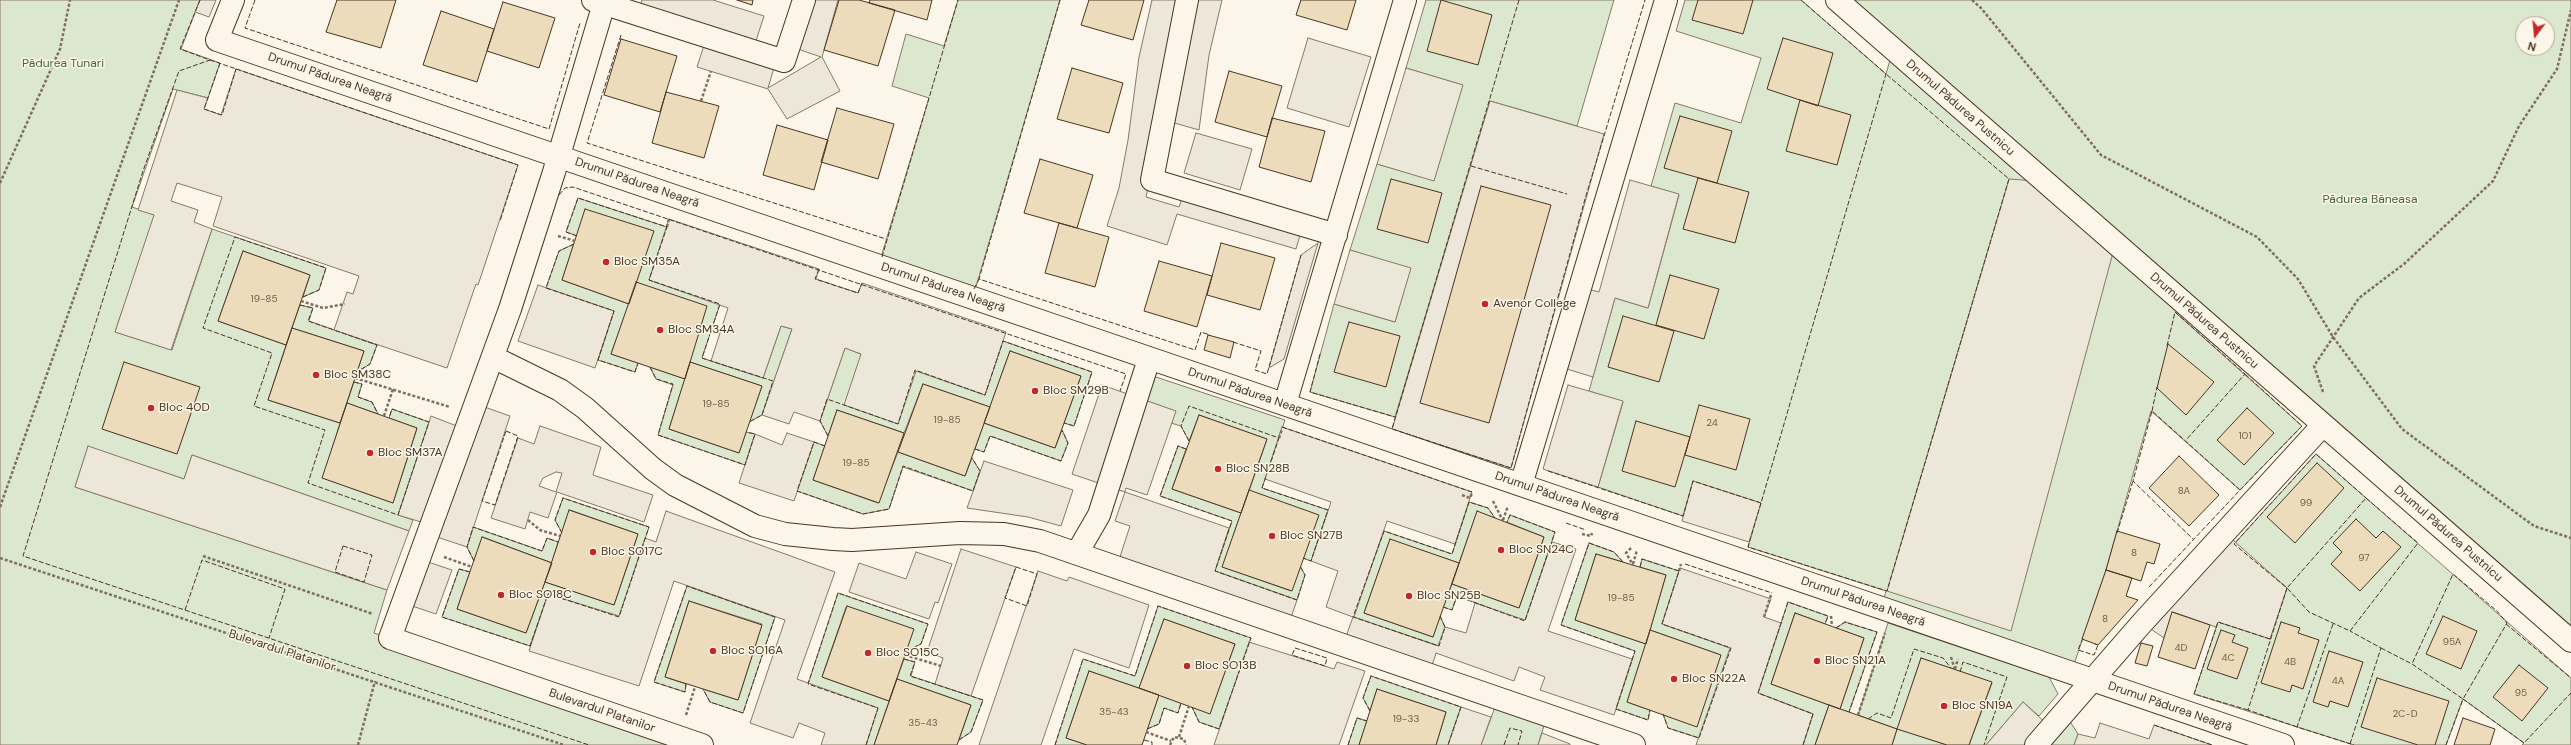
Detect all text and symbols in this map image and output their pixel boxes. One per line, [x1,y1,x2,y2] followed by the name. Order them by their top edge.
[2515,16,2555,56] north arrow
[2526,39,2538,54] text: N
[266,50,394,106] street label: Drumul Pădurea Neagră
[22,57,104,71] park label: Pădurea Tunari
[1903,57,2017,159] street label: Drumul Pădurea Pustnicu
[573,155,701,211] street label: Drumul Pădurea Neagră
[2323,193,2417,207] park label: Pădurea Băneasa
[614,255,680,269] place label: Bloc SM35A
[601,257,611,267] marker: Bloc SM35A
[879,260,1007,316] street label: Drumul Pădurea Neagră
[2147,270,2261,372] street label: Drumul Pădurea Pustnicu
[251,293,277,305] house number: 19-85
[1493,297,1576,311] place label: Avenor College
[1480,299,1490,309] marker: Avenor College
[668,323,734,337] place label: Bloc SM34A
[655,325,665,335] marker: Bloc SM34A
[1186,365,1314,421] street label: Drumul Pădurea Neagră
[324,368,391,382] place label: Bloc SM38C
[311,370,321,380] marker: Bloc SM38C
[1043,384,1109,398] place label: Bloc SM29B
[1030,386,1040,396] marker: Bloc SM29B
[703,398,729,410] house number: 19-85
[159,401,210,415] place label: Bloc 40D
[146,403,156,413] marker: Bloc 40D
[934,414,960,426] house number: 19-85
[1706,417,1718,429] house number: 24
[2238,430,2252,442] house number: 101
[378,446,442,460] place label: Bloc SM37A
[365,448,375,458] marker: Bloc SM37A
[843,457,869,469] house number: 19-85
[1226,462,1290,476] place label: Bloc SN28B
[1213,464,1223,474] marker: Bloc SN28B
[1493,469,1621,525] street label: Drumul Pădurea Neagră
[2391,483,2505,585] street label: Drumul Pădurea Pustnicu
[2178,485,2190,497] house number: 8A
[2300,497,2312,509] house number: 99
[1280,529,1343,543] place label: Bloc SN27B
[1267,531,1277,541] marker: Bloc SN27B
[1509,543,1574,557] place label: Bloc SN24C
[601,545,663,559] place label: Bloc SO17C
[1496,545,1506,555] marker: Bloc SN24C
[588,547,598,557] marker: Bloc SO17C
[2131,547,2137,559] house number: 8
[2358,552,2370,564] house number: 97
[1799,574,1927,630] street label: Drumul Pădurea Neagră
[509,588,572,602] place label: Bloc SO18C
[1417,589,1481,603] place label: Bloc SN25B
[496,590,506,600] marker: Bloc SO18C
[1404,591,1414,601] marker: Bloc SN25B
[1608,592,1634,604] house number: 19-85
[2102,613,2108,625] house number: 8
[227,627,337,675] street label: Bulevardul Platanilor
[2443,636,2461,648] house number: 95A
[2175,642,2187,654] house number: 4D
[721,644,783,658] place label: Bloc SO16A
[708,646,718,656] marker: Bloc SO16A
[876,646,939,660] place label: Bloc SO15C
[863,648,873,658] marker: Bloc SO15C
[2221,652,2235,664] house number: 4C
[1825,654,1886,668] place label: Bloc SN21A
[1812,656,1822,666] marker: Bloc SN21A
[2284,656,2296,668] house number: 4B
[1195,659,1256,673] place label: Bloc SO13B
[1182,661,1192,671] marker: Bloc SO13B
[1682,672,1746,686] place label: Bloc SN22A
[1669,674,1679,684] marker: Bloc SN22A
[2332,675,2344,687] house number: 4A
[2106,679,2234,735] street label: Drumul Pădurea Neagră
[547,686,657,736] street label: Bulevardul Platanilor
[2515,687,2527,699] house number: 95
[1952,699,2013,713] place label: Bloc SN19A
[1939,701,1949,711] marker: Bloc SN19A
[1099,706,1129,718] house number: 35-43
[2392,708,2418,720] house number: 2C-D
[1393,713,1419,725] house number: 19-33
[908,717,938,729] house number: 35-43

